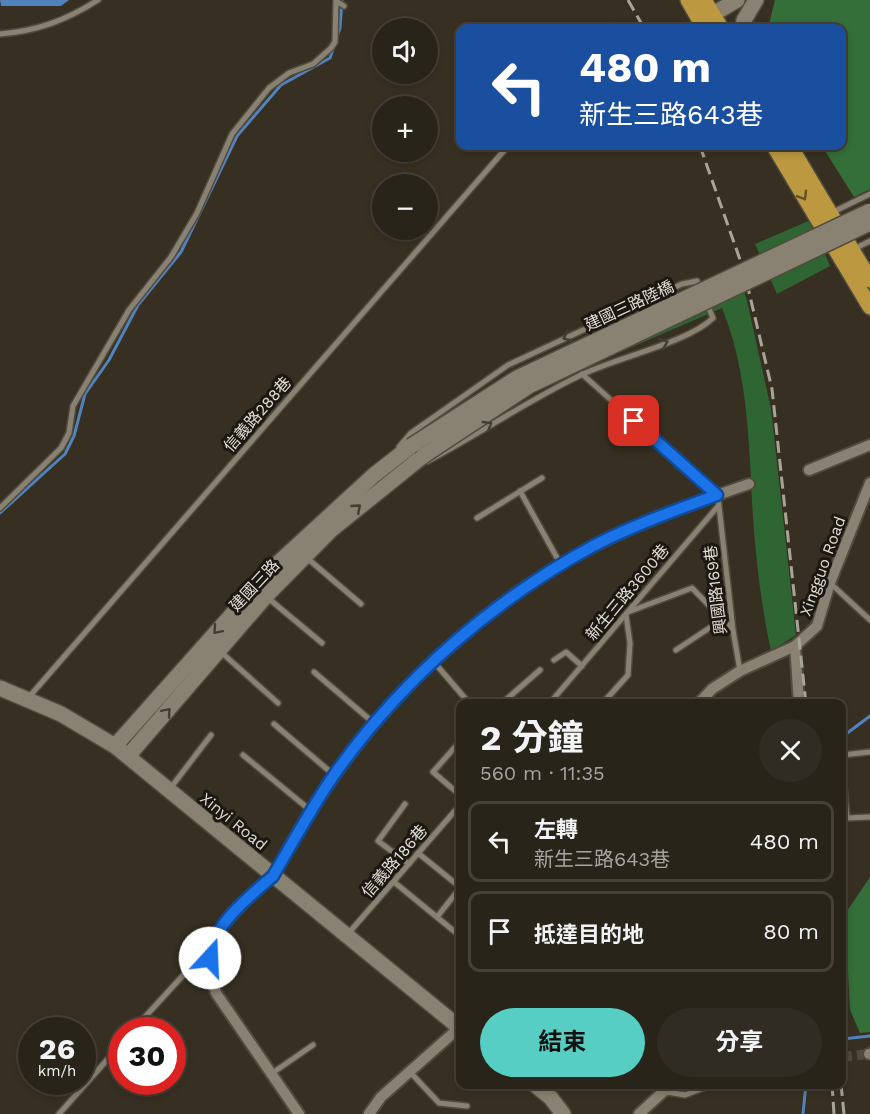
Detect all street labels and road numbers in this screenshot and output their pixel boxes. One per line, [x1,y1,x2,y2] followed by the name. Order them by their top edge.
[582,277,677,334] street label: 建國三路陸橋
[220,373,295,456] street label: 信義路288巷
[796,514,849,619] street label: Xingguo Road
[582,541,673,644] street label: 新生三路3600巷
[701,544,730,636] street label: 興國路169巷
[226,555,283,615] street label: 建國三路
[196,789,271,854] street label: Xinyi Road
[358,821,431,901] street label: 信義路186巷

